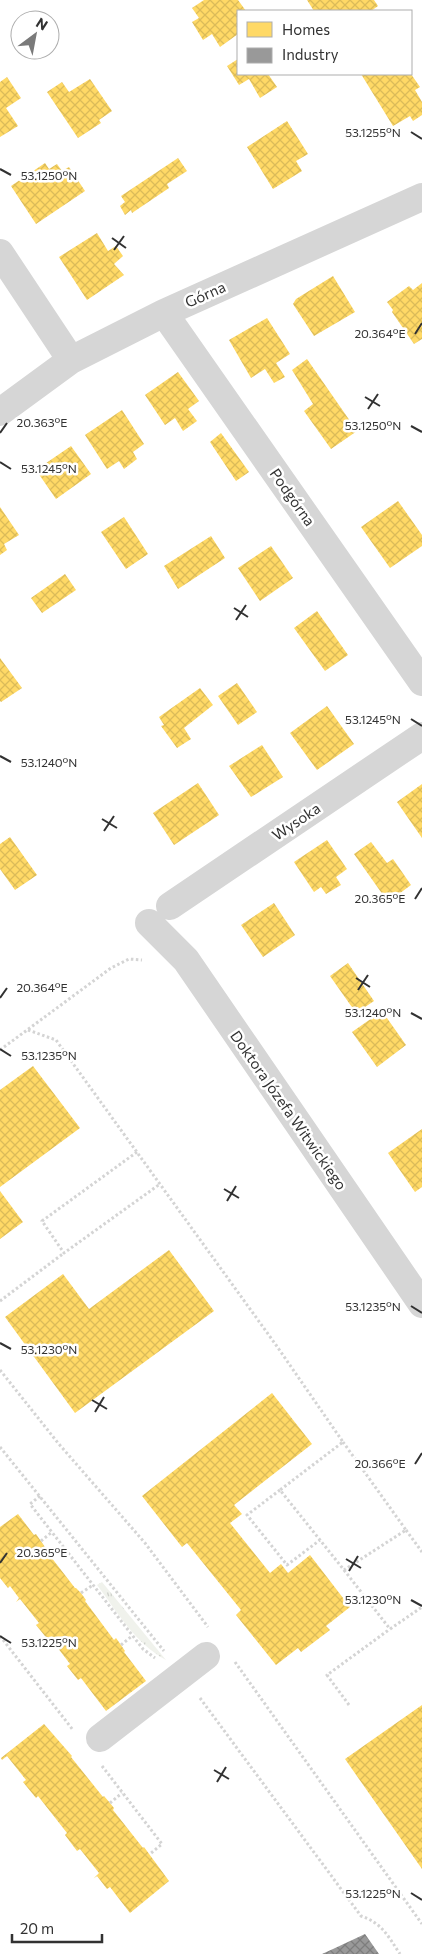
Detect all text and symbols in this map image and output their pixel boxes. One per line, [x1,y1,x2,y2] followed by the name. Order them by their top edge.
[10,10,60,60] north arrow
[237,10,412,75] legend
[33,14,51,34] text: N
[282,20,330,38] text: Homes
[282,45,339,63] text: Industry
[345,125,401,139] text: 53.1255°N
[21,168,77,182] text: 53.1250°N
[182,277,228,311] street label: Górna
[354,326,406,340] text: 20.364°E
[17,415,67,429] text: 20.363°E
[345,418,401,432] text: 53.1250°N
[21,461,77,475] text: 53.1245°N
[267,465,319,529] street label: Podgórna
[345,712,401,726] text: 53.1245°N
[21,755,77,769] text: 53.1240°N
[268,798,324,844] street label: Wysoka
[355,891,405,905] text: 20.365°E
[16,980,68,994] text: 20.364°E
[345,1005,401,1019] text: 53.1240°N
[227,1027,351,1193] street label: Doktora Józefa Witwickiego
[21,1048,77,1062] text: 53.1235°N
[345,1299,401,1313] text: 53.1235°N
[21,1342,77,1356] text: 53.1230°N
[354,1456,406,1470] text: 20.366°E
[17,1545,67,1559] text: 20.365°E
[345,1592,401,1606] text: 53.1230°N
[21,1635,77,1649] text: 53.1225°N
[345,1886,401,1900] text: 53.1225°N
[12,1912,102,1944] scale bar
[20,1919,54,1937] text: 20 m

